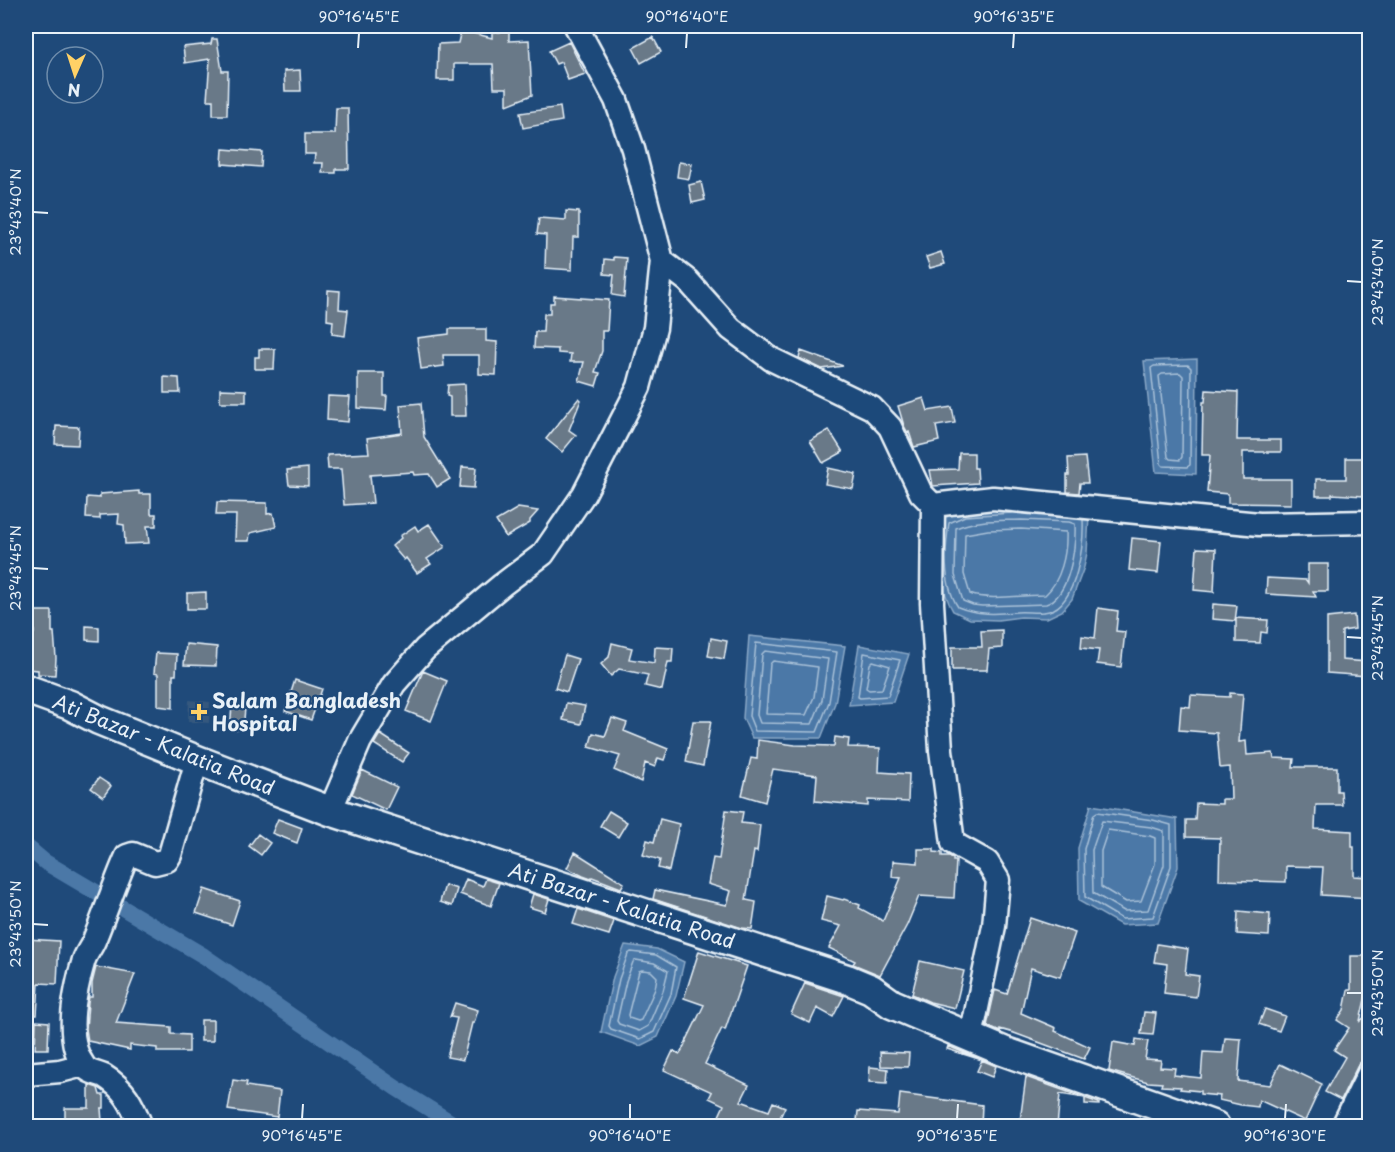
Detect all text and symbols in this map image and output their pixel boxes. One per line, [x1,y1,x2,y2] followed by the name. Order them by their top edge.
[318,4,400,27] text: 90°16'45"E
[646,4,728,27] text: 90°16'40"E
[973,4,1055,27] text: 90°16'35"E
[45,45,105,105] north arrow
[67,79,81,103] text: N
[3,168,26,256] text: 23°43'40"N
[1365,238,1388,326] text: 23°43'40"N
[3,525,26,611] text: 23°43'45"N
[1365,595,1388,681] text: 23°43'45"N
[212,685,401,738] place label: Salam Bangladesh Hospital
[49,686,279,802] street label: Ati Bazar - Kalatia Road
[190,703,208,721] marker: Salam Bangladesh Hospital
[505,854,739,956] street label: Ati Bazar - Kalatia Road
[3,880,26,968] text: 23°43'50"N
[1365,949,1388,1037] text: 23°43'50"N
[261,1123,343,1146] text: 90°16'45"E
[589,1123,671,1146] text: 90°16'40"E
[916,1123,998,1146] text: 90°16'35"E
[1243,1123,1327,1146] text: 90°16'30"E

